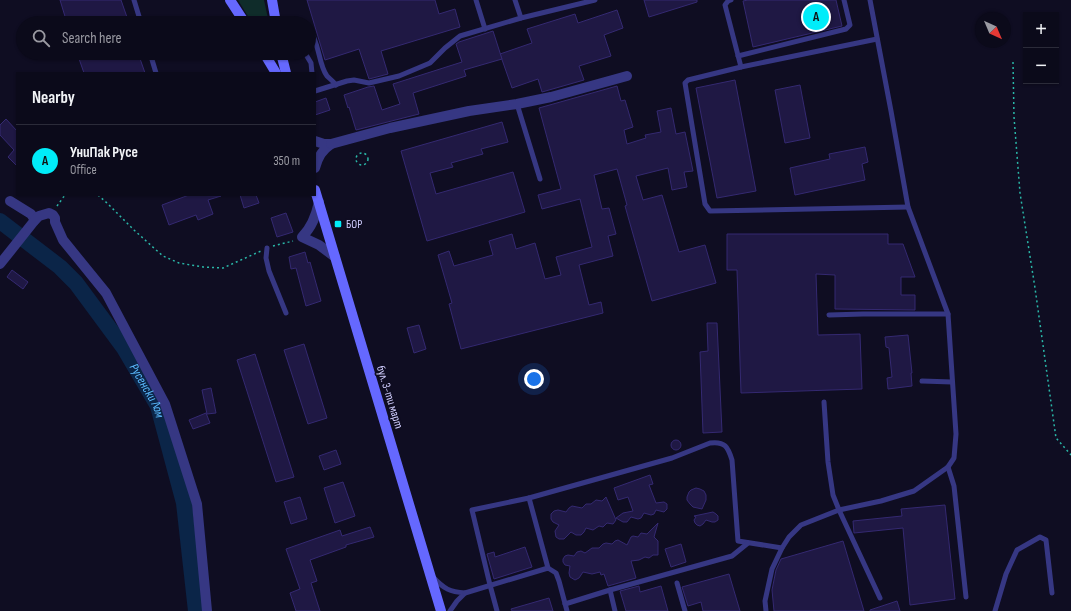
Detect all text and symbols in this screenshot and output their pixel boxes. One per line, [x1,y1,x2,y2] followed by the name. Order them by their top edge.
[803,2,829,32] pin: A
[975,12,1011,48] north arrow
[1023,12,1059,84] map controls
[1023,12,1059,48] button: +
[16,16,316,60] search box
[30,27,52,49] icon: search
[62,29,122,48] text: Search here
[1023,48,1059,84] button: −
[32,88,75,108] text: Nearby
[70,143,138,162] text: УниПак Русе
[42,153,48,169] text: A
[273,153,300,169] text: 350 m
[70,162,97,178] text: Office
[346,217,362,232] place label: БОР
[333,219,343,229] marker: БОР
[126,361,168,420] water label: Русенски Лом
[373,364,406,431] street label: бул. 3-ти март
[524,369,544,389] your location

